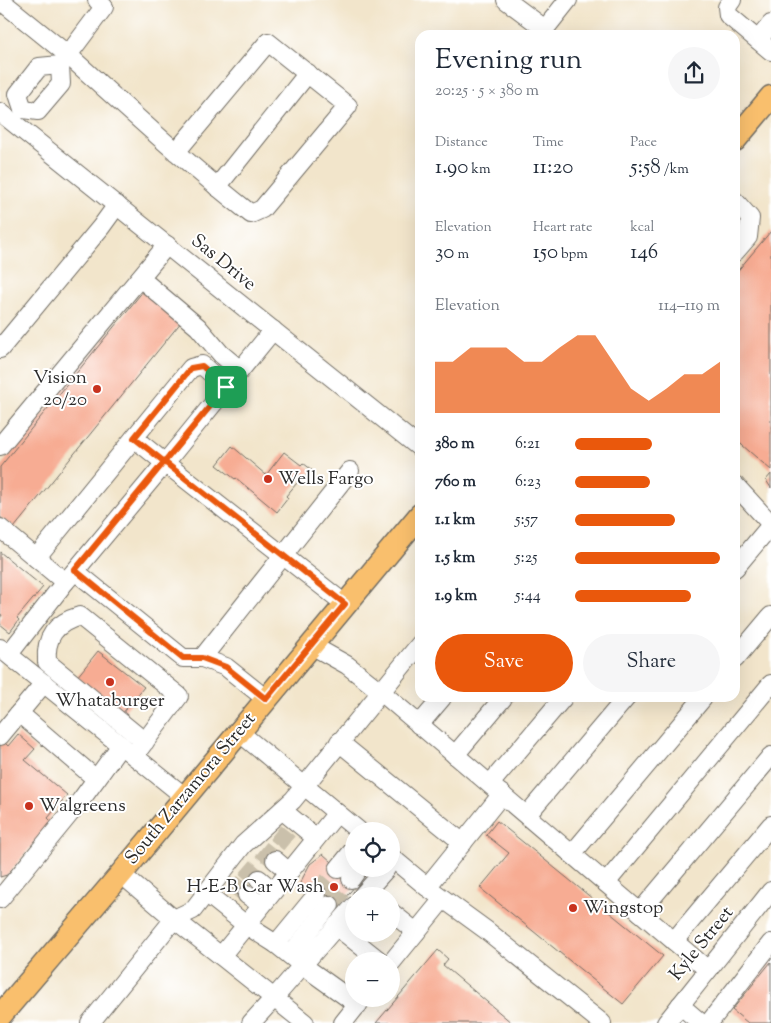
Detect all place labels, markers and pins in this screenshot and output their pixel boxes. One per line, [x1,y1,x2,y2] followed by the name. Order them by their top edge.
[33,365,87,414] place label: Vision 20/20
[205,366,247,408] pin
[91,383,103,395] marker: Vision 20/20
[278,466,374,493] place label: Wells Fargo
[262,473,274,485] marker: Wells Fargo
[104,676,116,688] marker: Whataburger
[55,688,165,715] place label: Whataburger
[39,793,126,820] place label: Walgreens
[23,800,35,812] marker: Walgreens
[186,874,324,901] place label: H-E-B Car Wash
[328,881,340,893] marker: H-E-B Car Wash
[583,895,663,922] place label: Wingstop
[567,902,579,914] marker: Wingstop

